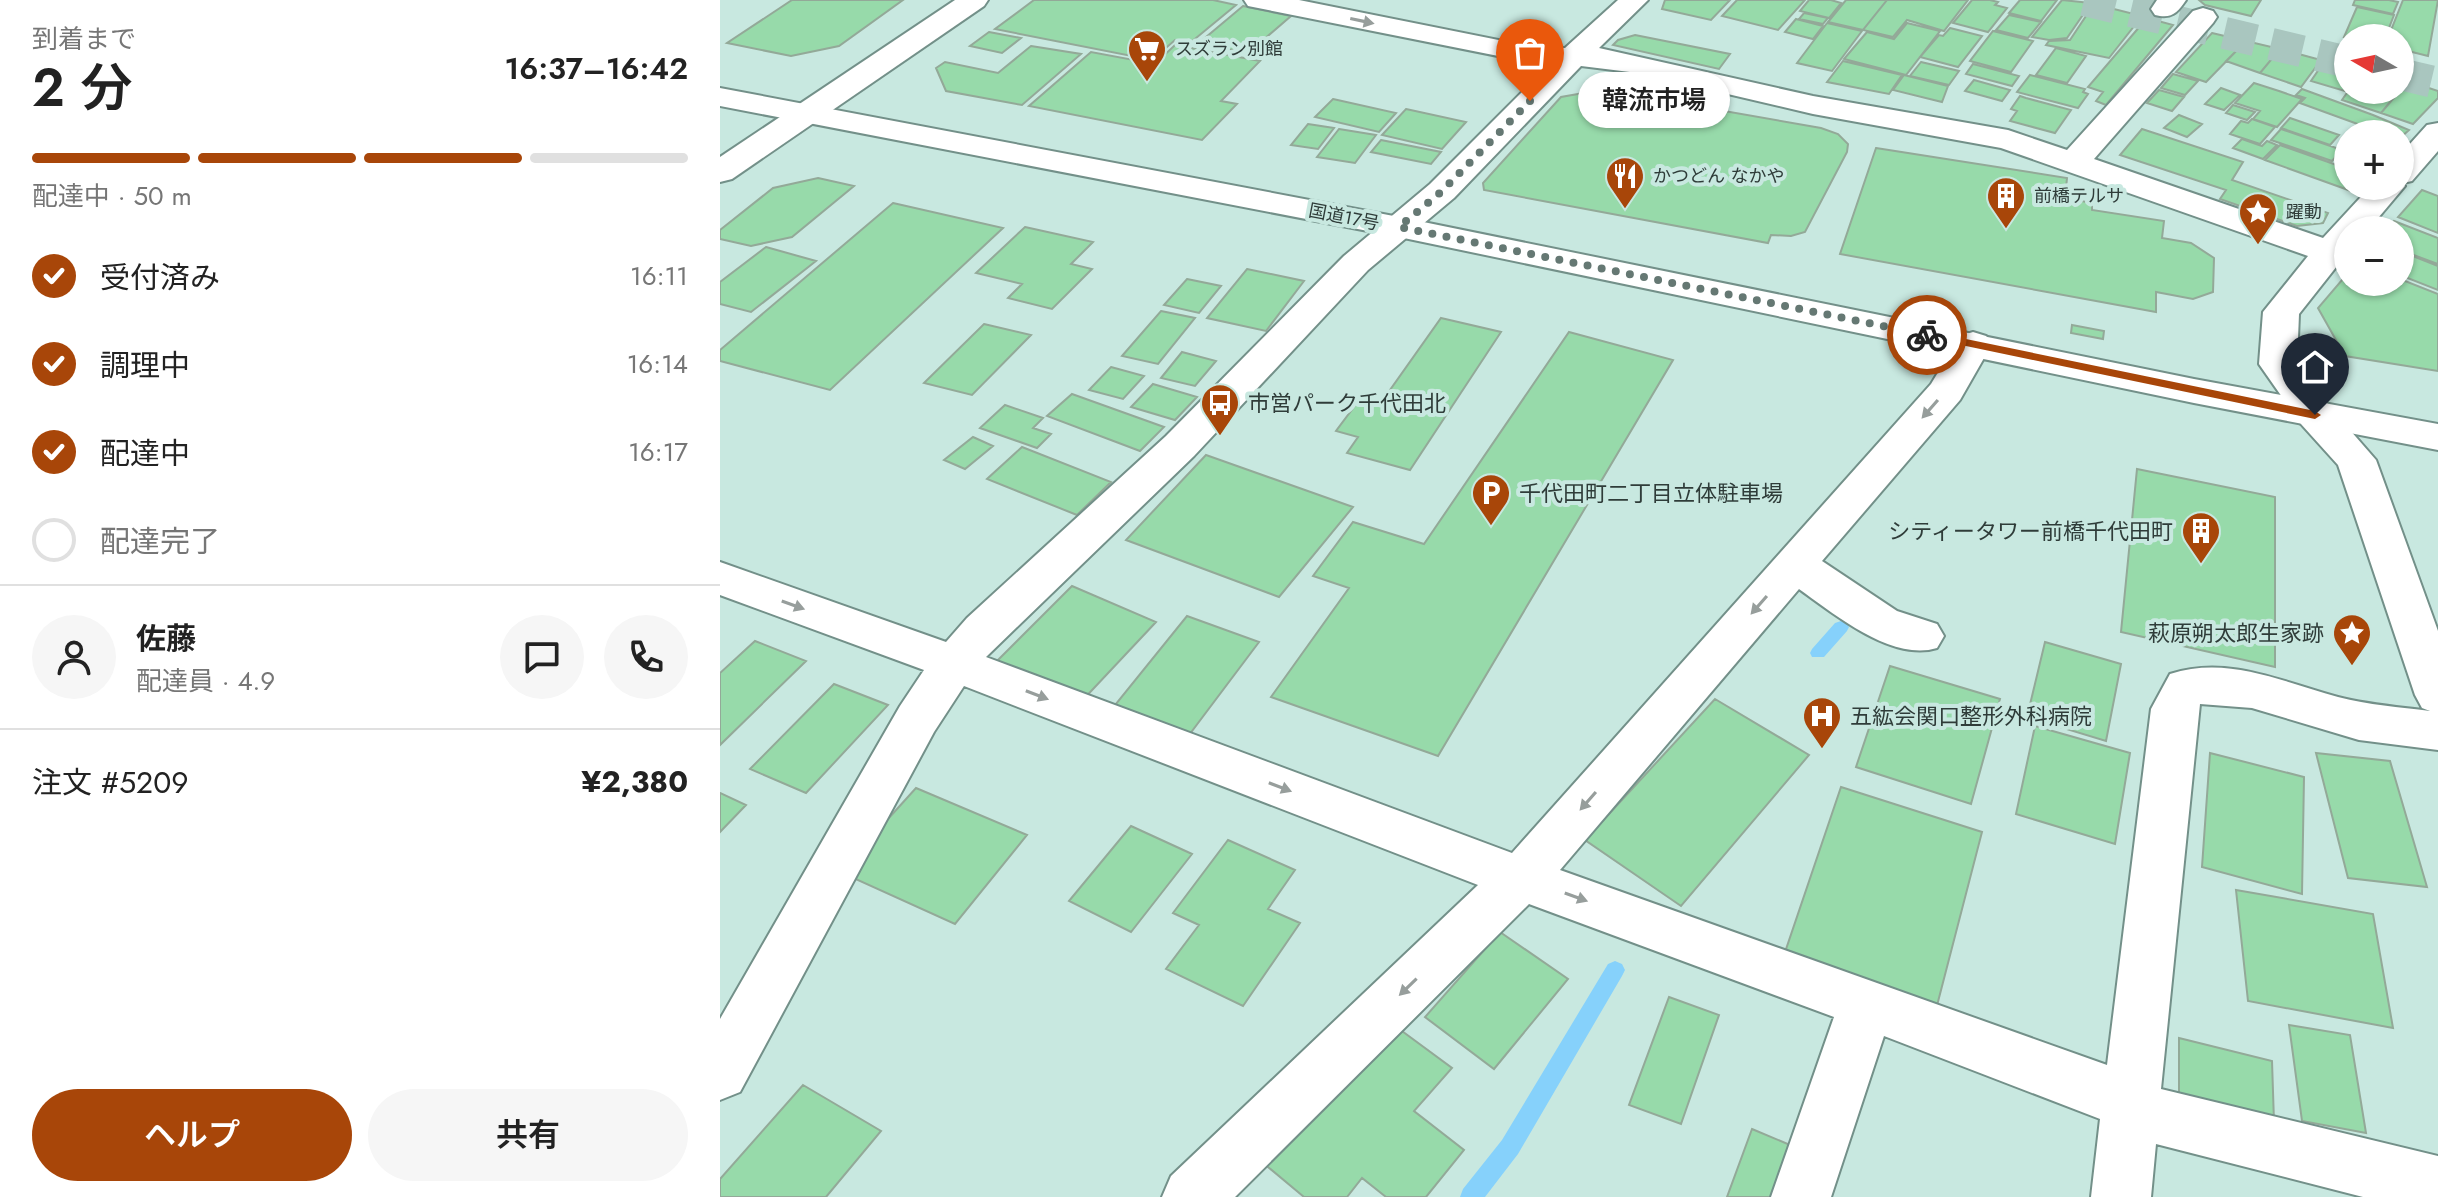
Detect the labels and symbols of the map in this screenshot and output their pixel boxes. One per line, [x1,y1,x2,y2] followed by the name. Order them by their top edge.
[1350,15,1375,28] one-way arrow
[1496,19,1564,101] pin
[2334,24,2414,104] north arrow
[1126,28,1168,83] supermarket icon: スズラン別館
[1175,36,1283,62] place label: スズラン別館
[1578,73,1730,129] callout: 韓流市場
[1604,155,1646,210] restaurant icon: かつどん なかや
[1653,163,1784,189] place label: かつどん なかや
[1985,175,2027,230] building icon: 前橋テルサ
[2034,183,2124,209] place label: 前橋テルサ
[2237,191,2279,246] place icon: 躍動
[1306,197,1382,237] street label: 国道17号
[2286,199,2322,225] place label: 躍動
[1887,295,1967,375] courier
[2281,333,2349,415] pin
[1199,382,1241,437] bus stop icon: 市営パーク千代田北
[1248,387,1446,419] place label: 市営パーク千代田北
[1922,399,1939,419] one-way arrow
[1470,472,1512,527] parking icon: 千代田町二丁目立体駐車場
[1519,477,1783,509] place label: 千代田町二丁目立体駐車場
[2180,510,2222,565] building icon: シティータワー前橋千代田町
[1888,515,2173,547] place label: シティータワー前橋千代田町
[1751,594,1768,614] one-way arrow
[781,599,805,612] one-way arrow
[2331,612,2373,667] place icon: 萩原朔太郎生家跡
[2148,617,2324,649] place label: 萩原朔太郎生家跡
[1025,689,1049,702] one-way arrow
[1801,695,1843,750] hospital icon: 五紘会関口整形外科病院
[1850,700,2092,732] place label: 五紘会関口整形外科病院
[1268,782,1292,794] one-way arrow
[1580,790,1597,810] one-way arrow
[1565,891,1589,904] one-way arrow
[1399,978,1418,996] one-way arrow

